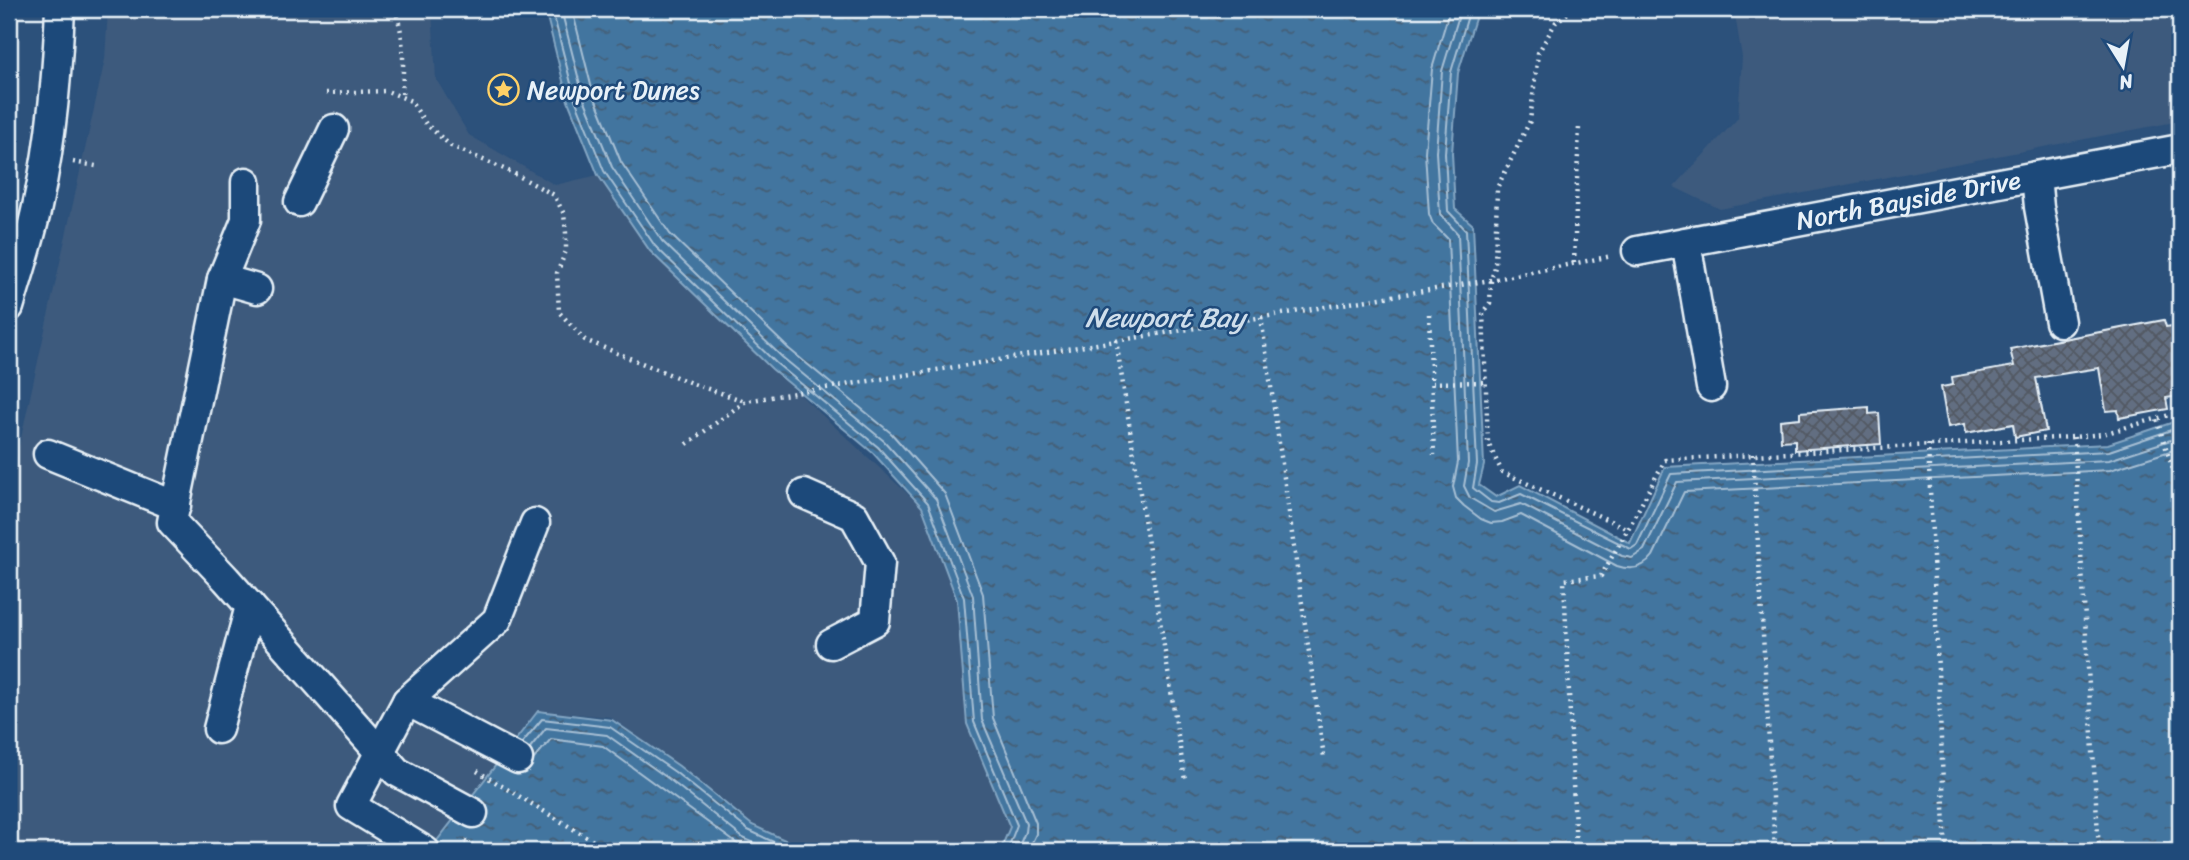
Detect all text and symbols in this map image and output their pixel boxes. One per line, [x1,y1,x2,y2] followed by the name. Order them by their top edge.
[2088,32,2158,102] north arrow
[2116,65,2137,100] text: N
[527,67,700,113] place label: Newport Dunes
[487,73,521,107] place icon: Newport Dunes
[1792,156,2025,244] street label: North Bayside Drive
[1085,293,1248,342] water label: Newport Bay

